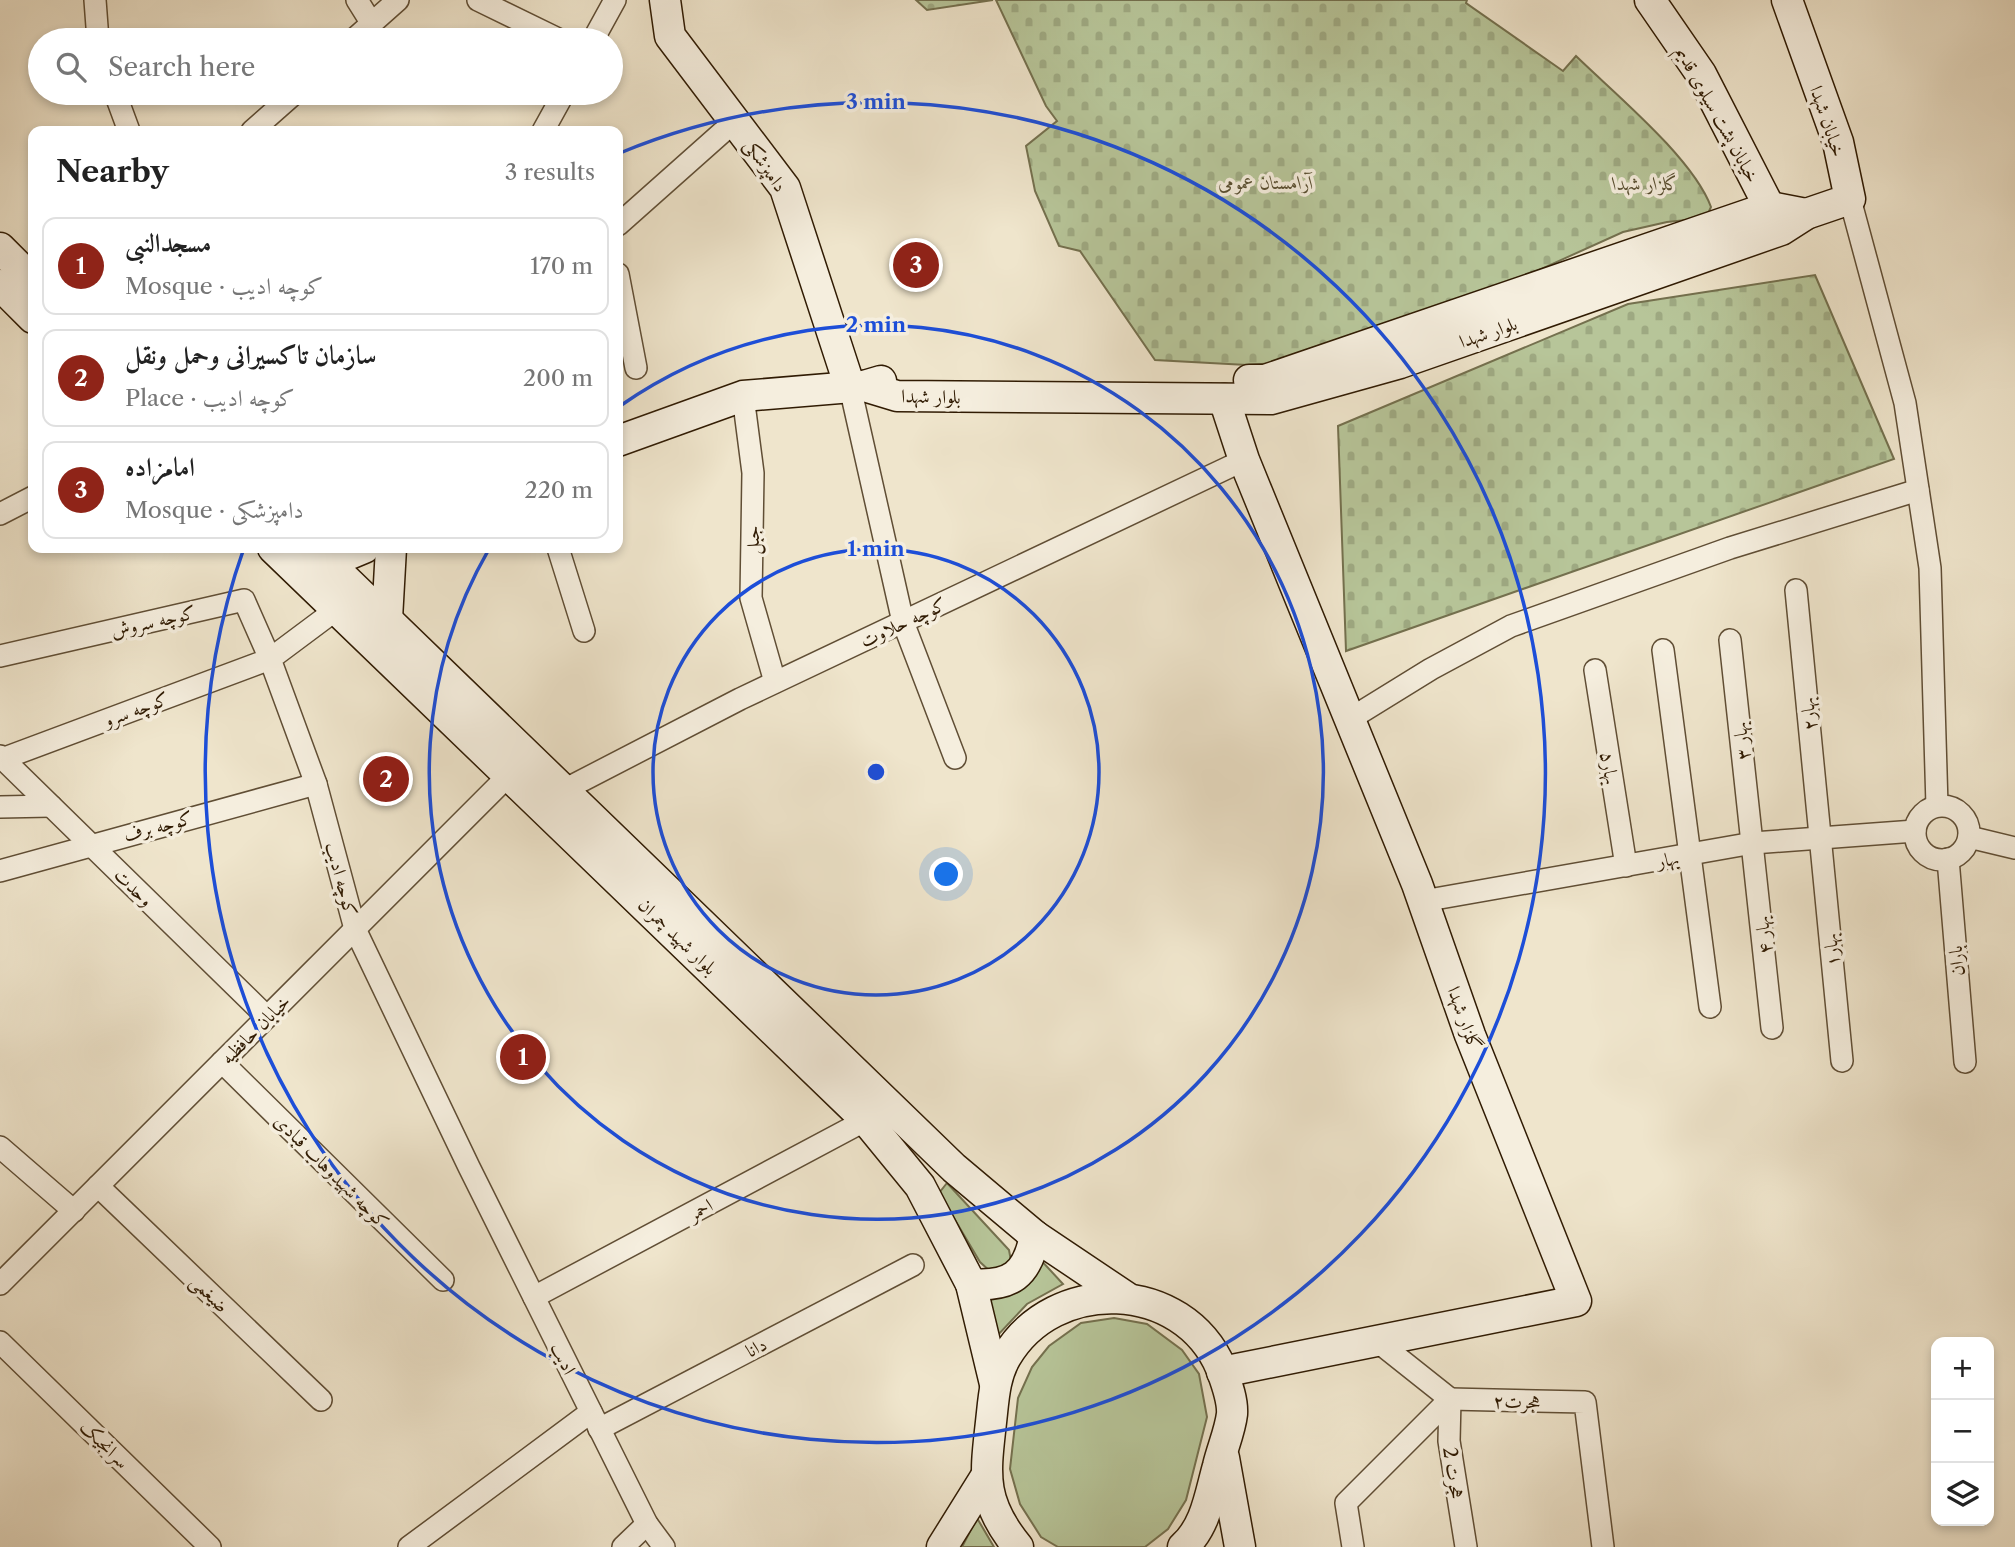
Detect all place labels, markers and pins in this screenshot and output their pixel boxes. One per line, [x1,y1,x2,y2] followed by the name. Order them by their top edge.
[893,239,939,291] pin: 3
[363,753,409,805] pin: 2
[864,760,888,784] centre of rings
[500,1031,546,1083] pin: 1

